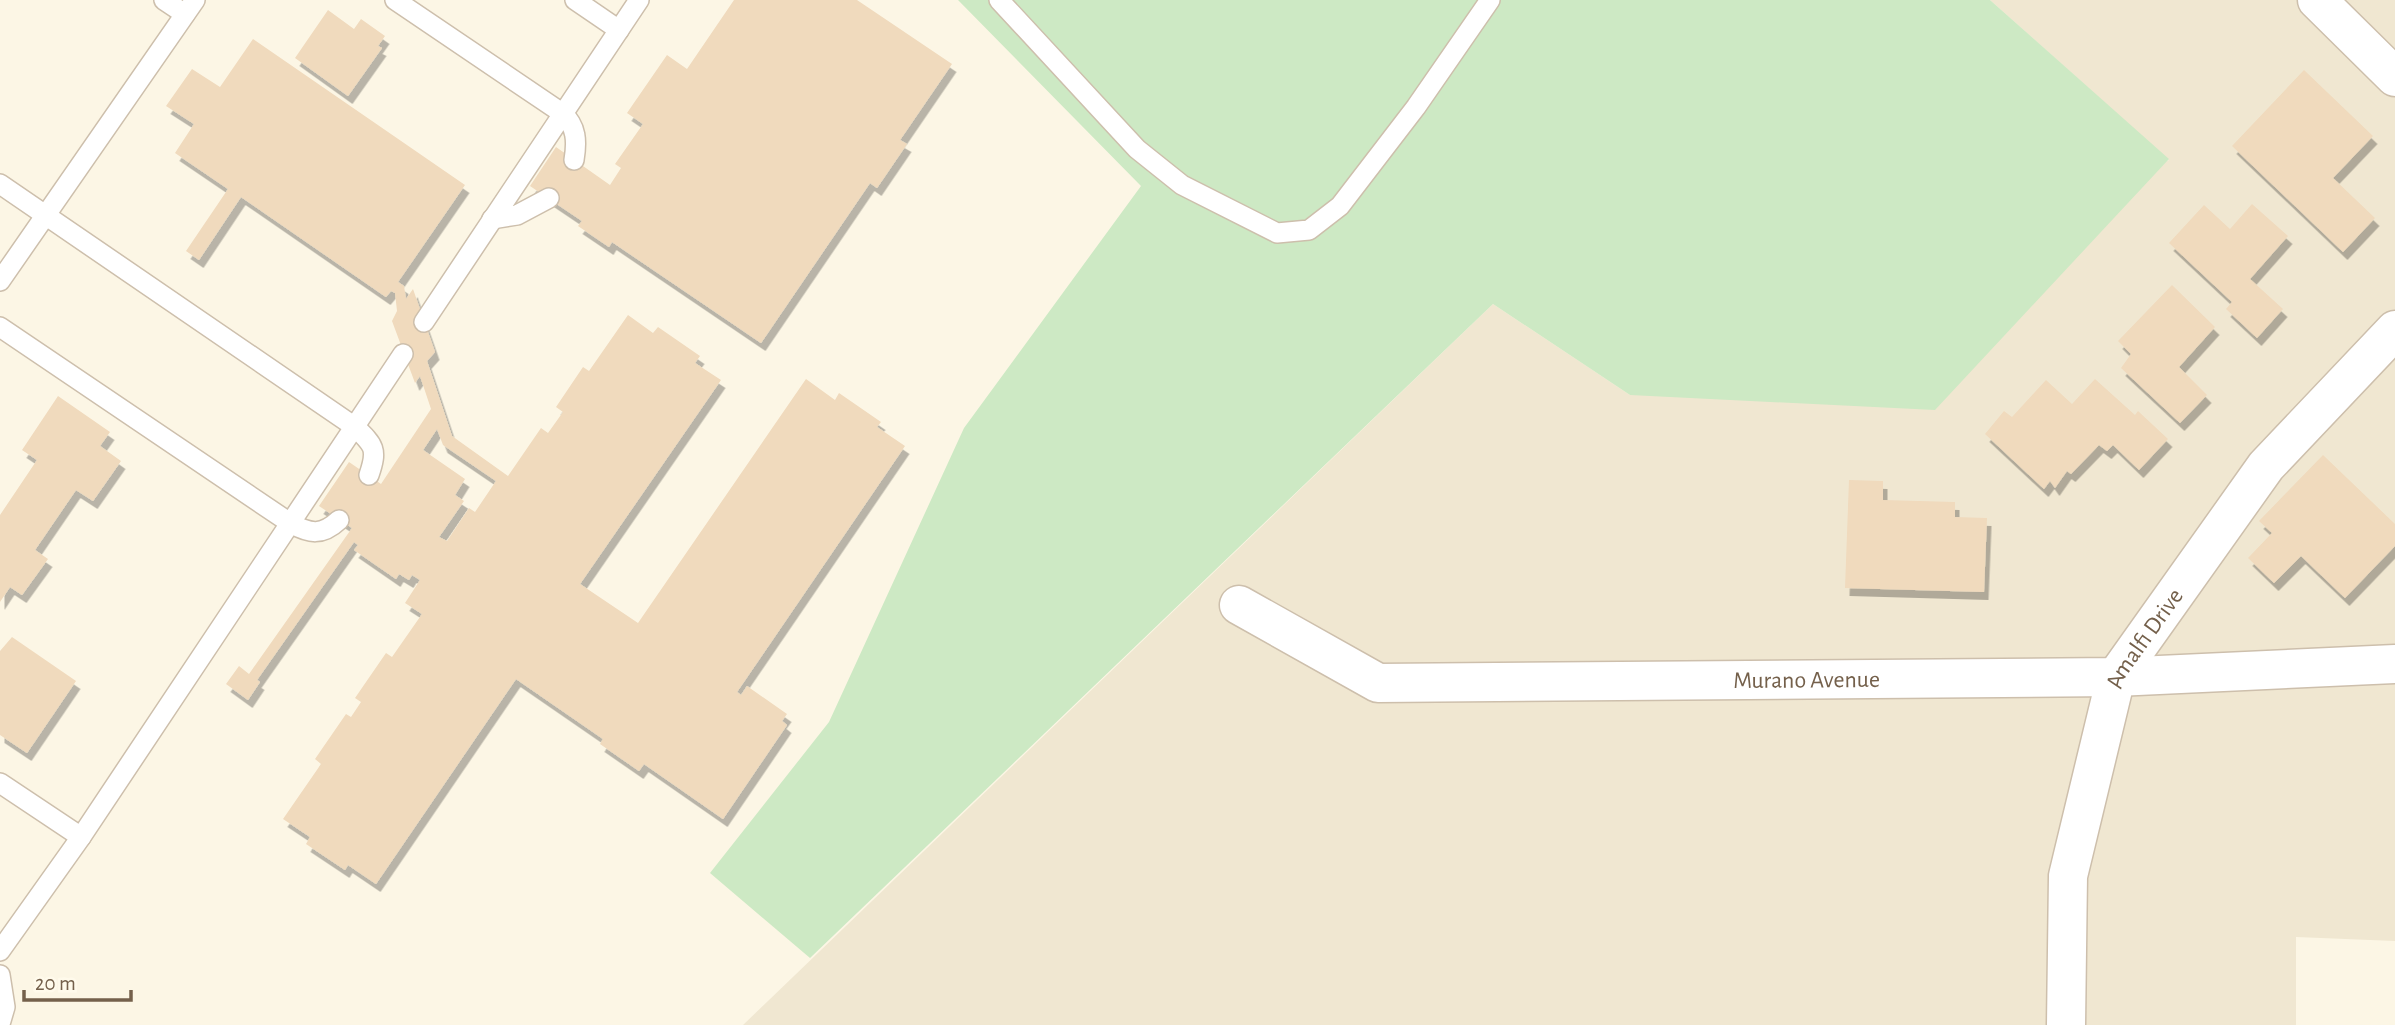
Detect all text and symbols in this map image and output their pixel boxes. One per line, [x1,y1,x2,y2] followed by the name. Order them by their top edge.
[2103,584,2188,691] street label: Amalfi Drive
[1733,668,1880,693] street label: Murano Avenue
[24,958,131,1002] scale bar
[35,973,76,994] text: 20 m

